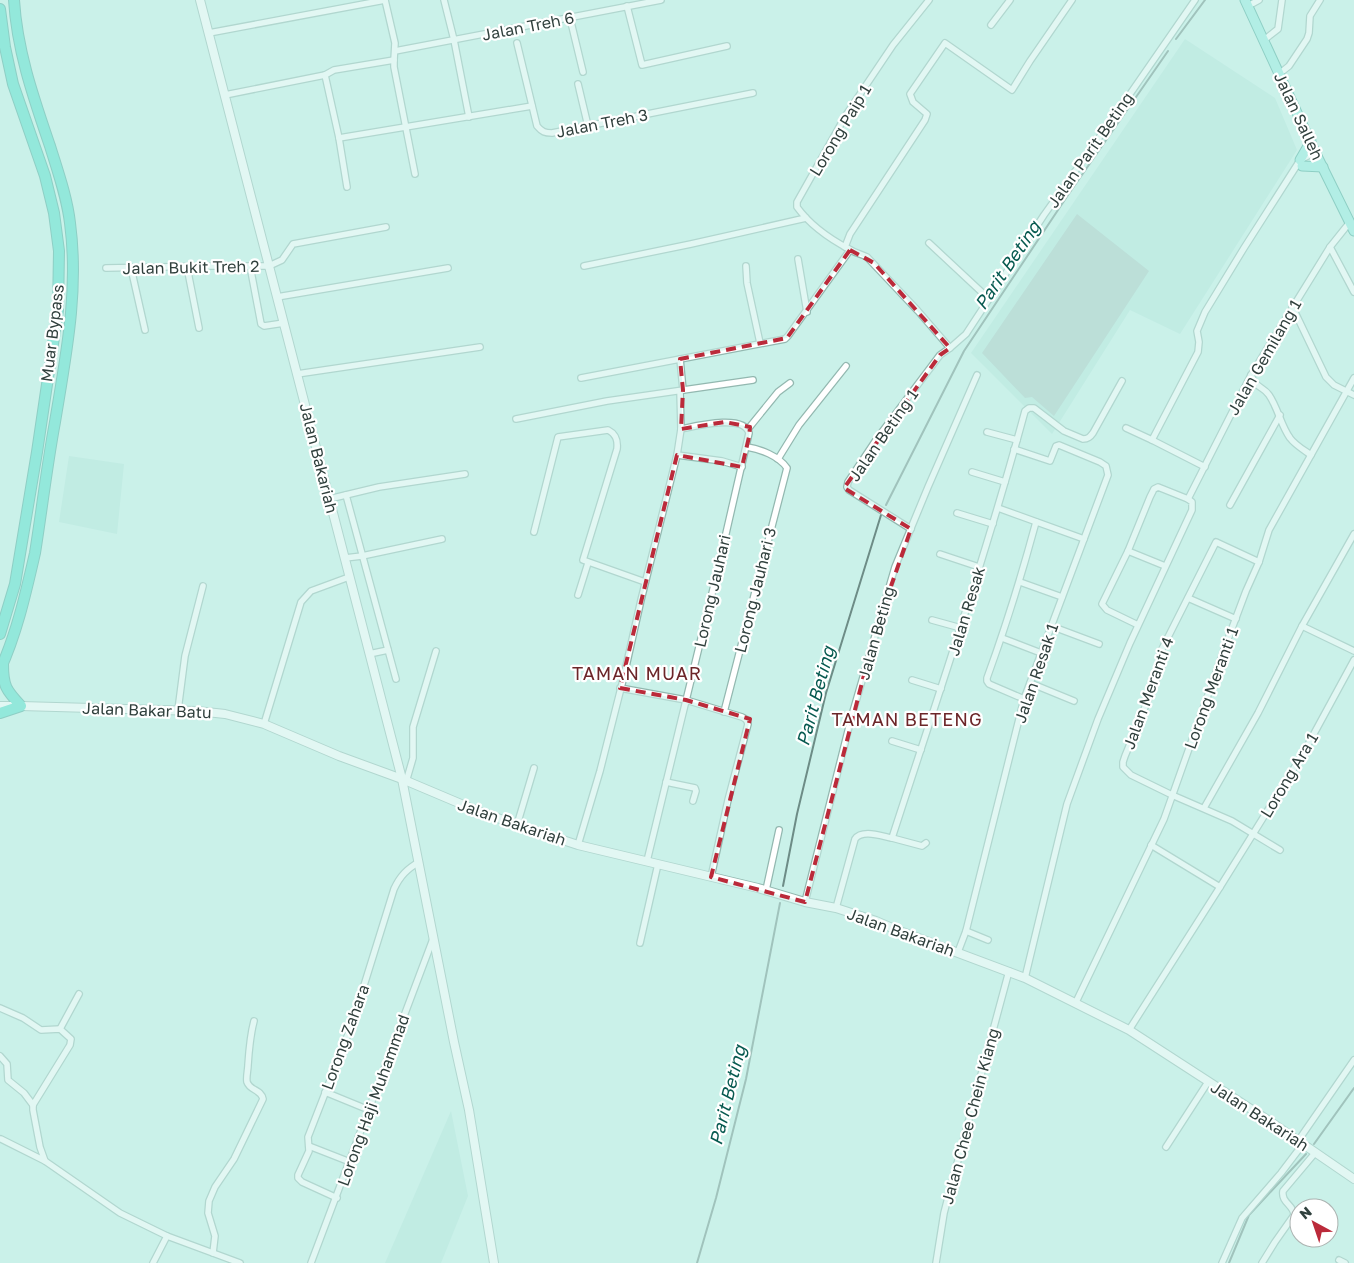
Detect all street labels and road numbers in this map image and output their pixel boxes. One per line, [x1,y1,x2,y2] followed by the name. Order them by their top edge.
[480,7,576,45] street label: Jalan Treh 6
[1270,69,1328,163] street label: Jalan Salleh
[805,80,875,179] street label: Lorong Paip 1
[1043,88,1137,212] street label: Jalan Parit Beting
[554,104,650,142] street label: Jalan Treh 3
[122,256,260,278] street label: Jalan Bukit Treh 2
[36,283,68,383] street label: Muar Bypass
[1223,295,1305,419] street label: Jalan Gemilang 1
[844,385,922,485] street label: Jalan Beting 1
[296,401,342,515] street label: Jalan Bakariah
[730,525,780,655] street label: Lorong Jauhari 3
[689,533,735,649] street label: Lorong Jauhari
[943,564,989,658] street label: Jalan Resak
[853,584,899,682] street label: Jalan Beting
[1010,620,1063,726] street label: Jalan Resak 1
[1180,624,1242,752] street label: Lorong Meranti 1
[1118,634,1178,752] street label: Jalan Meranti 4
[82,698,212,722] street label: Jalan Bakar Batu
[1256,729,1322,821] street label: Lorong Ara 1
[455,794,569,850] street label: Jalan Bakariah
[844,903,958,961] street label: Jalan Bakariah
[317,982,373,1092] street label: Lorong Zahara
[333,1011,413,1189] street label: Lorong Haji Muhammad
[937,1026,1003,1206] street label: Jalan Chee Chein Kiang
[1207,1077,1313,1155] street label: Jalan Bakariah

